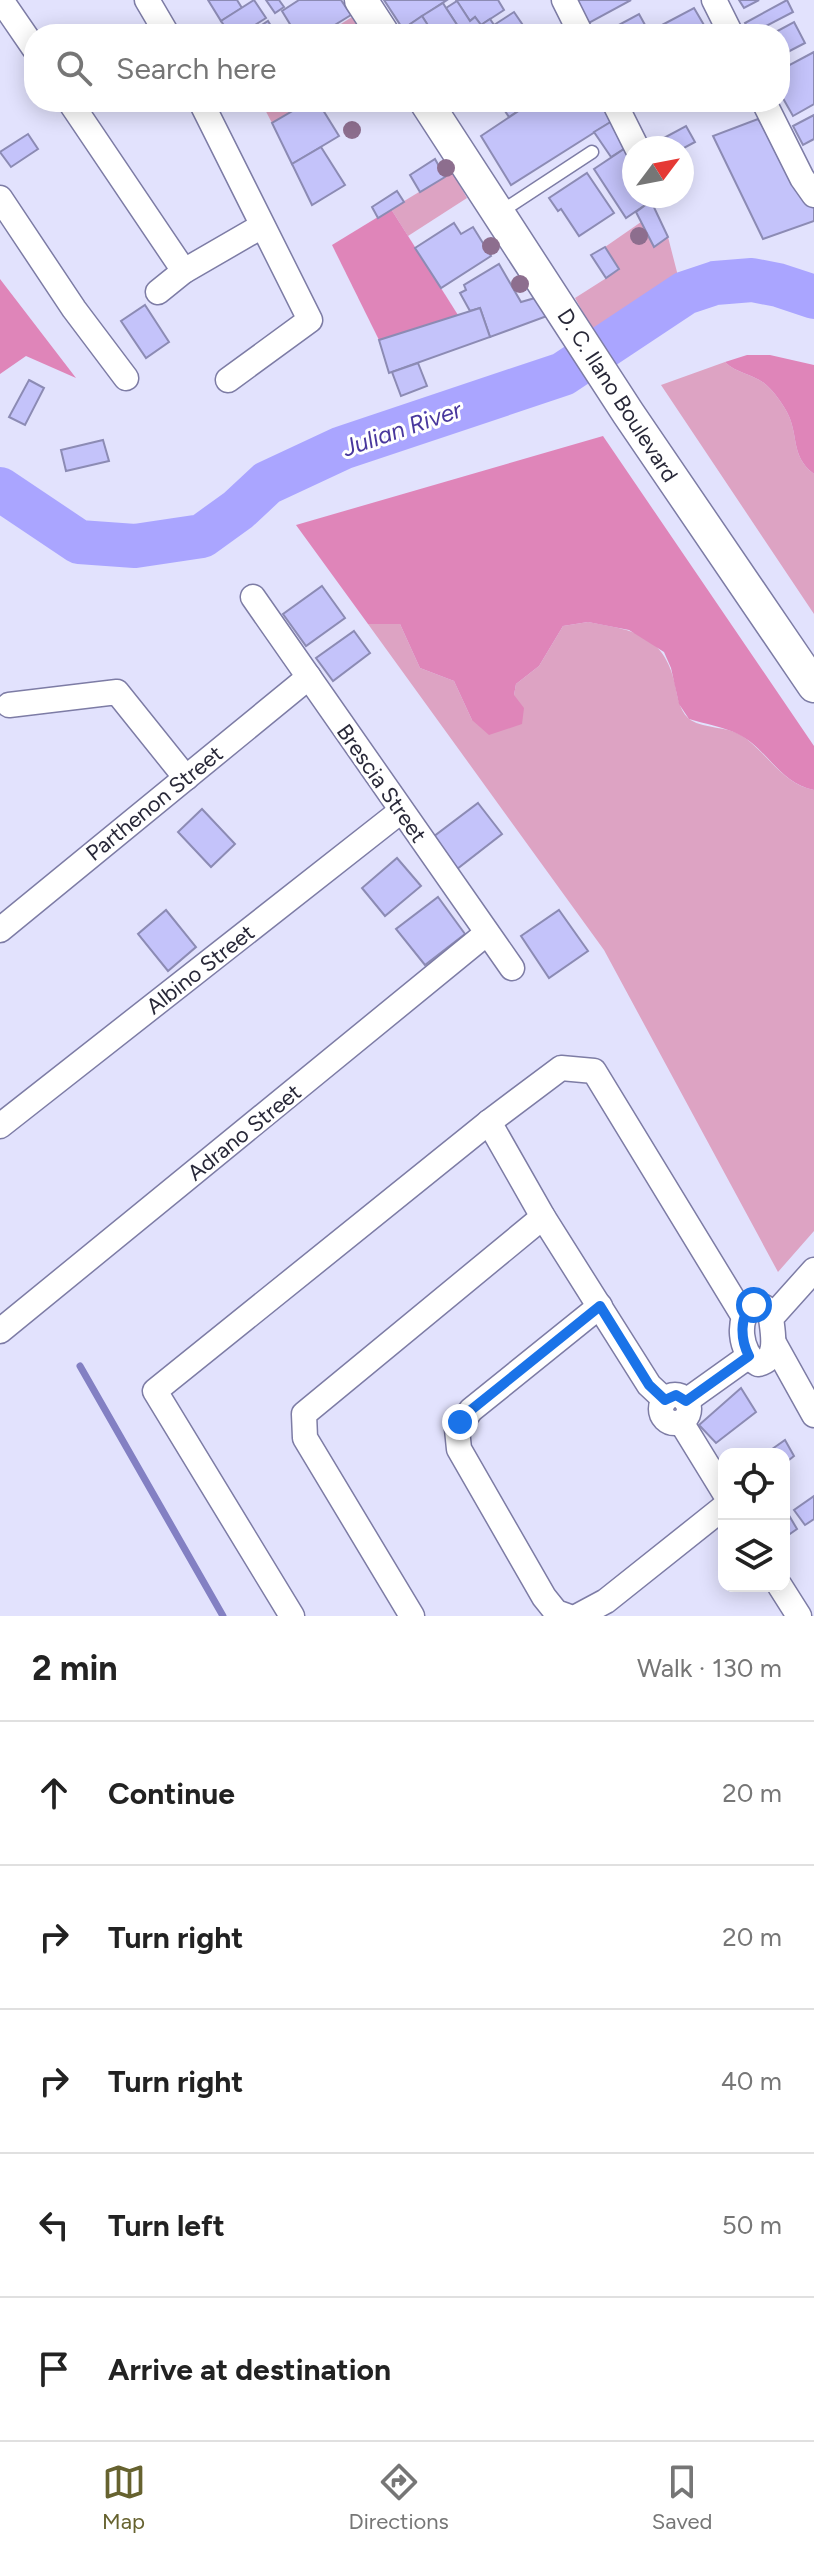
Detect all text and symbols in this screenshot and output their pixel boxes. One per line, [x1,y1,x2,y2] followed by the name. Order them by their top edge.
[24,24,790,112] search box
[52,46,96,90] icon: search
[116,50,276,87] text: Search here
[622,136,694,208] north arrow
[551,304,684,487] street label: D. C. Ilano Boulevard
[337,394,466,463] water label: Julian River
[331,719,432,848] street label: Brescia Street
[80,740,228,867] street label: Parthenon Street
[141,919,260,1020] street label: Albino Street
[182,1078,307,1186] street label: Adrano Street
[736,1287,772,1323] route start
[442,1404,478,1440] route end
[718,1448,790,1592] map controls
[718,1448,790,1520] button: locate
[718,1520,790,1592] button: layers
[32,1648,118,1689] text: 2 min
[637,1652,782,1684] text: Walk · 130 m
[32,1771,76,1815] icon: ahead
[108,1775,235,1812] text: Continue
[722,1777,782,1809] text: 20 m
[32,1915,76,1959] icon: right
[108,1919,243,1956] text: Turn right
[722,1921,782,1953] text: 20 m
[32,2059,76,2103] icon: right
[108,2063,243,2100] text: Turn right
[721,2065,782,2097] text: 40 m
[32,2203,76,2247] icon: left
[108,2207,225,2244] text: Turn left
[722,2209,782,2241] text: 50 m
[32,2347,76,2391] icon: arrive
[108,2351,391,2388] text: Arrive at destination
[102,2460,146,2535] tab: Map
[349,2460,449,2535] tab: Directions
[652,2460,712,2535] tab: Saved

